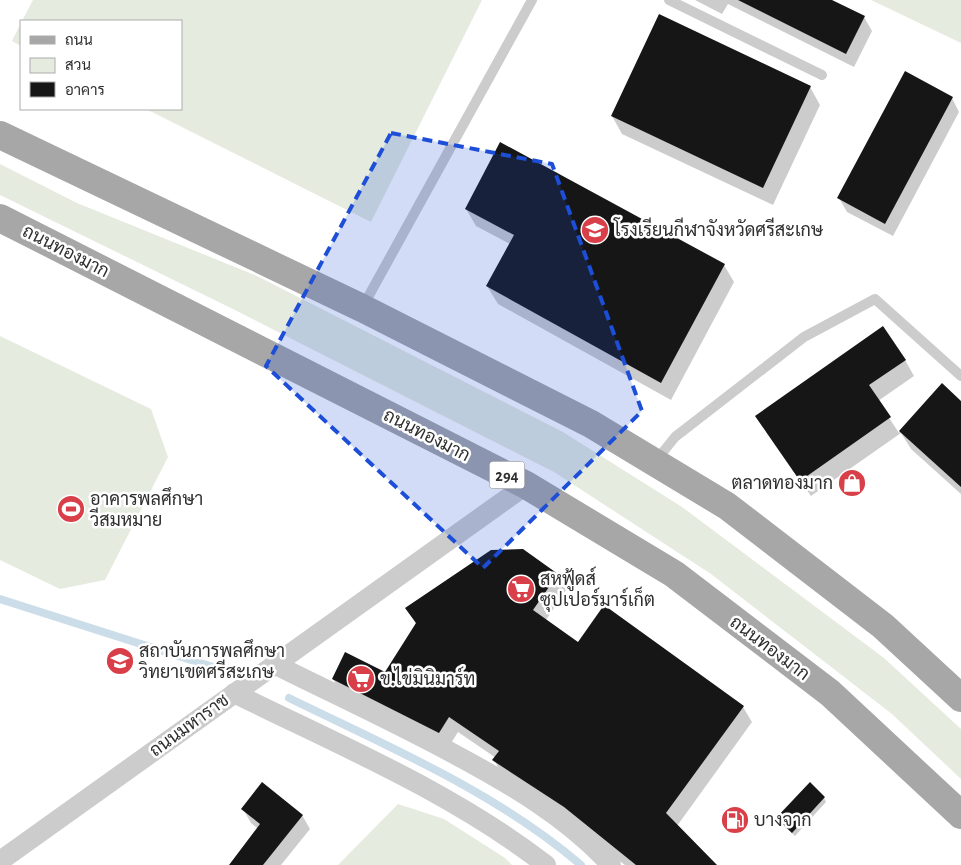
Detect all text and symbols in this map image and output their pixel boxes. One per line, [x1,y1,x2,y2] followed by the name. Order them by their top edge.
[20,20,182,110] legend
[65,33,93,48] text: ถนน
[65,58,91,73] text: สวน
[65,83,105,98] text: อาคาร
[580,215,610,245] school or university icon: โรงเรียนกีฬาจังหวัดศรีสะเกษ
[613,217,824,240] place label: โรงเรียนกีฬาจังหวัดศรีสะเกษ
[20,223,112,281] street label: ถนนทองมาก
[381,407,473,465] street label: ถนนทองมาก
[490,462,524,488] road number: 294
[837,468,867,498] shop icon: ตลาดทองมาก
[732,475,833,493] place label: ตลาดทองมาก
[89,487,203,530] place label: อาคารพลศึกษา วีสมหมาย
[56,494,86,524] sports icon: อาคารพลศึกษา วีสมหมาย
[540,566,655,612] place label: สหฟู้ดส์ ซุปเปอร์มาร์เก็ต
[506,574,536,604] supermarket icon: สหฟู้ดส์ ซุปเปอร์มาร์เก็ต
[726,613,812,684] street label: ถนนทองมาก
[138,639,285,682] place label: สถาบันการพลศึกษา วิทยาเขตศรีสะเกษ
[105,646,135,676] school or university icon: สถาบันการพลศึกษา วิทยาเขตศรีสะเกษ
[346,664,376,694] supermarket icon: ข.ไข่มินิมาร์ท
[380,666,475,689] place label: ข.ไข่มินิมาร์ท
[147,691,233,760] street label: ถนนมหาราช
[720,805,750,835] fuel station icon: บางจาก
[754,812,812,830] place label: บางจาก

